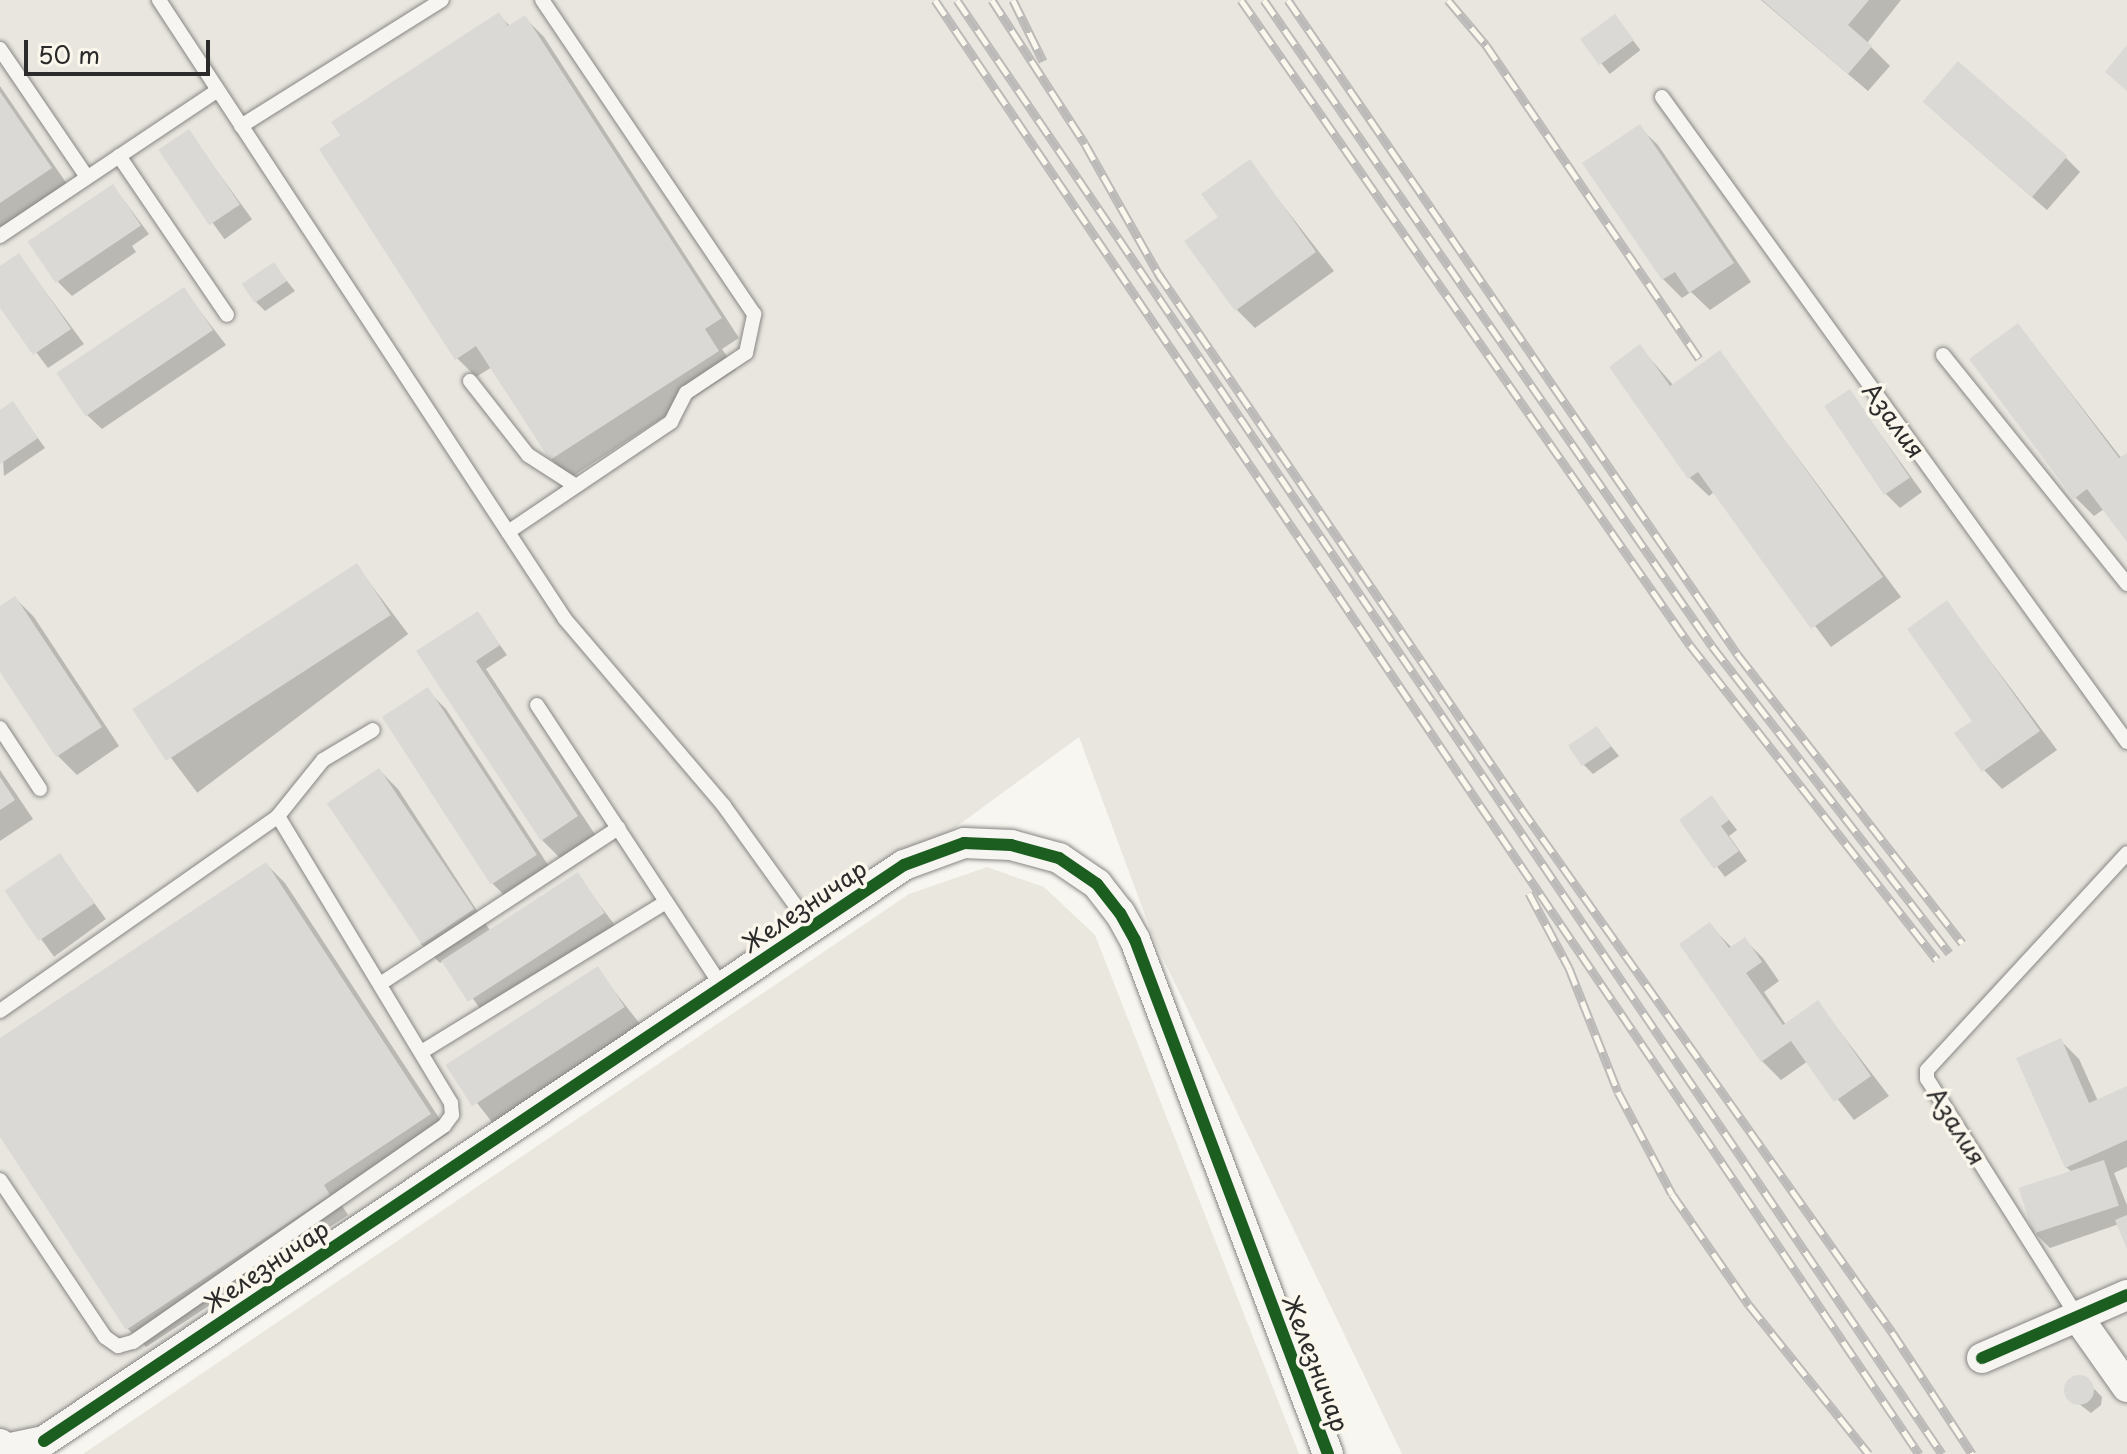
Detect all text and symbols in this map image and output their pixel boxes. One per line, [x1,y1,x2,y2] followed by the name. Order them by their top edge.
[28,24,214,74] scale bar
[38,36,100,72] text: 50 m
[1857,377,1931,463] street label: Азалия
[736,854,872,958] street label: Железничар
[1922,1082,1992,1170] street label: Азалия
[198,1214,334,1318] street label: Железничар
[1277,1290,1355,1436] street label: Железничар

